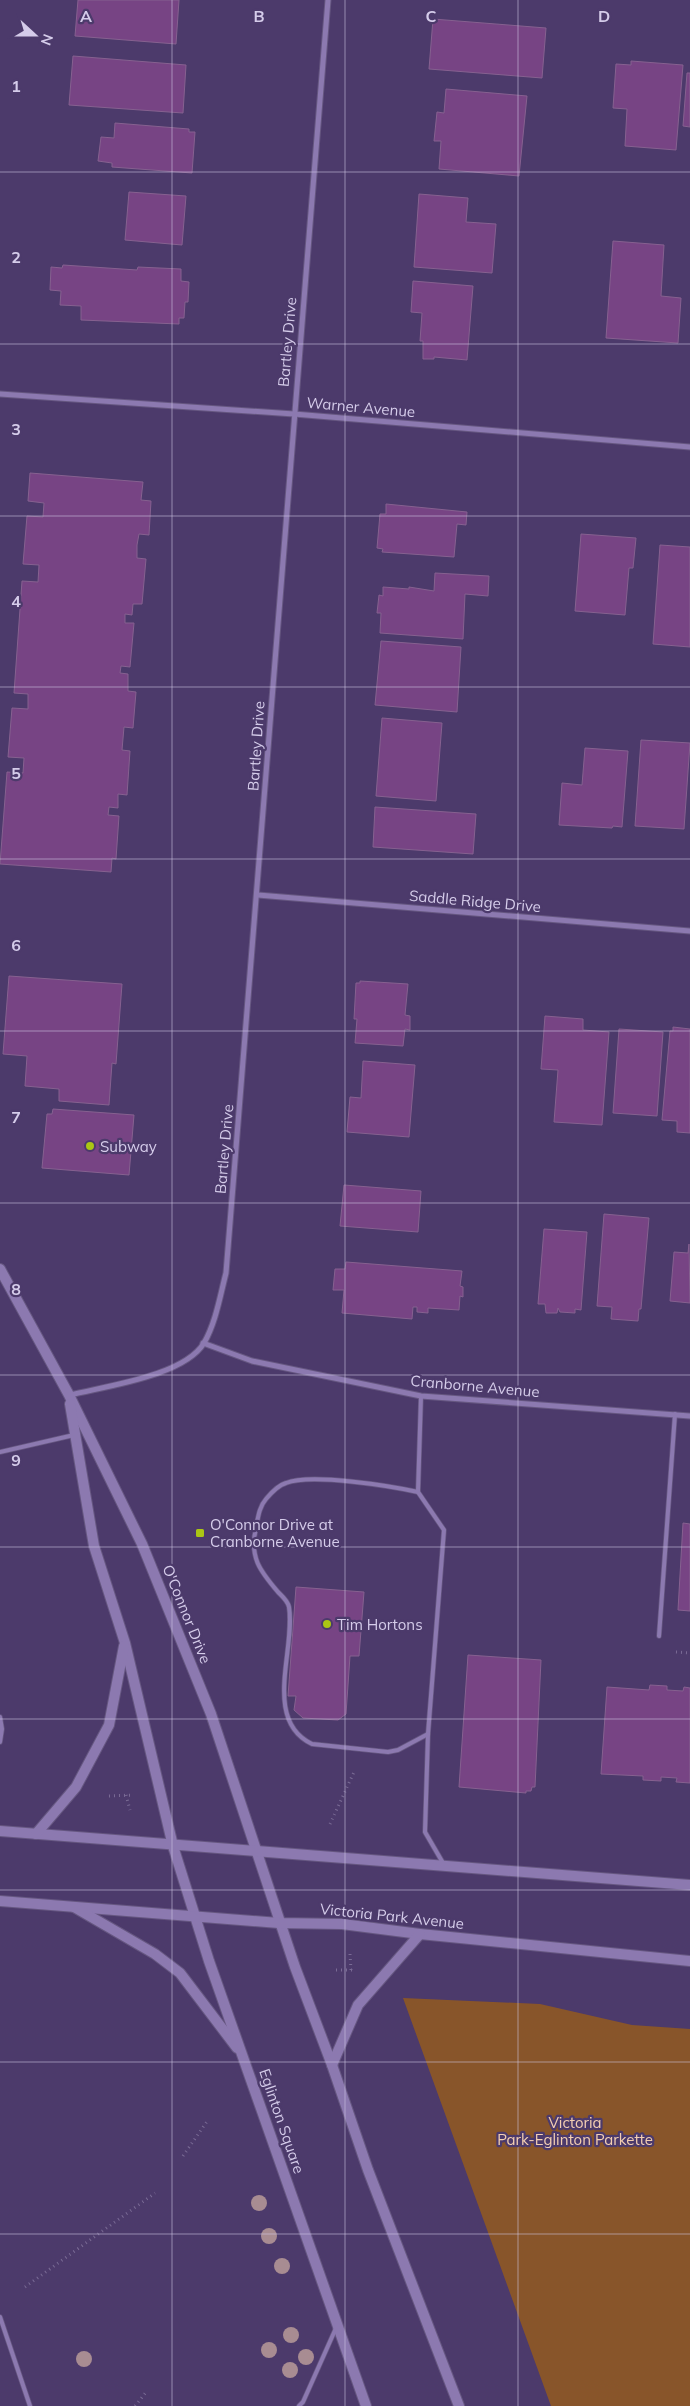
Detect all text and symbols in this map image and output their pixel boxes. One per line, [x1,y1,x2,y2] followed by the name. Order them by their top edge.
[80,6,92,26] text: A
[253,6,265,26] text: B
[426,6,437,26] text: C
[598,6,610,26] text: D
[10,10,60,60] north arrow
[37,31,57,48] text: N
[11,76,21,96] text: 1
[11,247,21,267] text: 2
[274,296,300,388] street label: Bartley Drive
[306,393,416,421] street label: Warner Avenue
[11,419,21,439] text: 3
[11,591,21,611] text: 4
[243,700,269,792] street label: Bartley Drive
[11,763,21,783] text: 5
[408,886,542,916] street label: Saddle Ridge Drive
[11,935,21,955] text: 6
[211,1103,237,1195] street label: Bartley Drive
[11,1107,21,1127] text: 7
[100,1137,157,1156] place label: Subway
[84,1140,96,1152] marker: Subway
[11,1279,21,1299] text: 8
[410,1371,540,1401] street label: Cranborne Avenue
[11,1450,21,1470] text: 9
[210,1515,340,1551] place label: O'Connor Drive at Cranborne Avenue
[194,1527,206,1539] marker: O'Connor Drive at Cranborne Avenue
[159,1562,215,1666] street label: O'Connor Drive
[337,1615,423,1634] place label: Tim Hortons
[321,1618,333,1630] marker: Tim Hortons
[319,1899,465,1933] street label: Victoria Park Avenue
[255,2066,309,2176] street label: Eglinton Square
[497,2113,653,2149] park label: Victoria Park-Eglinton Parkette

